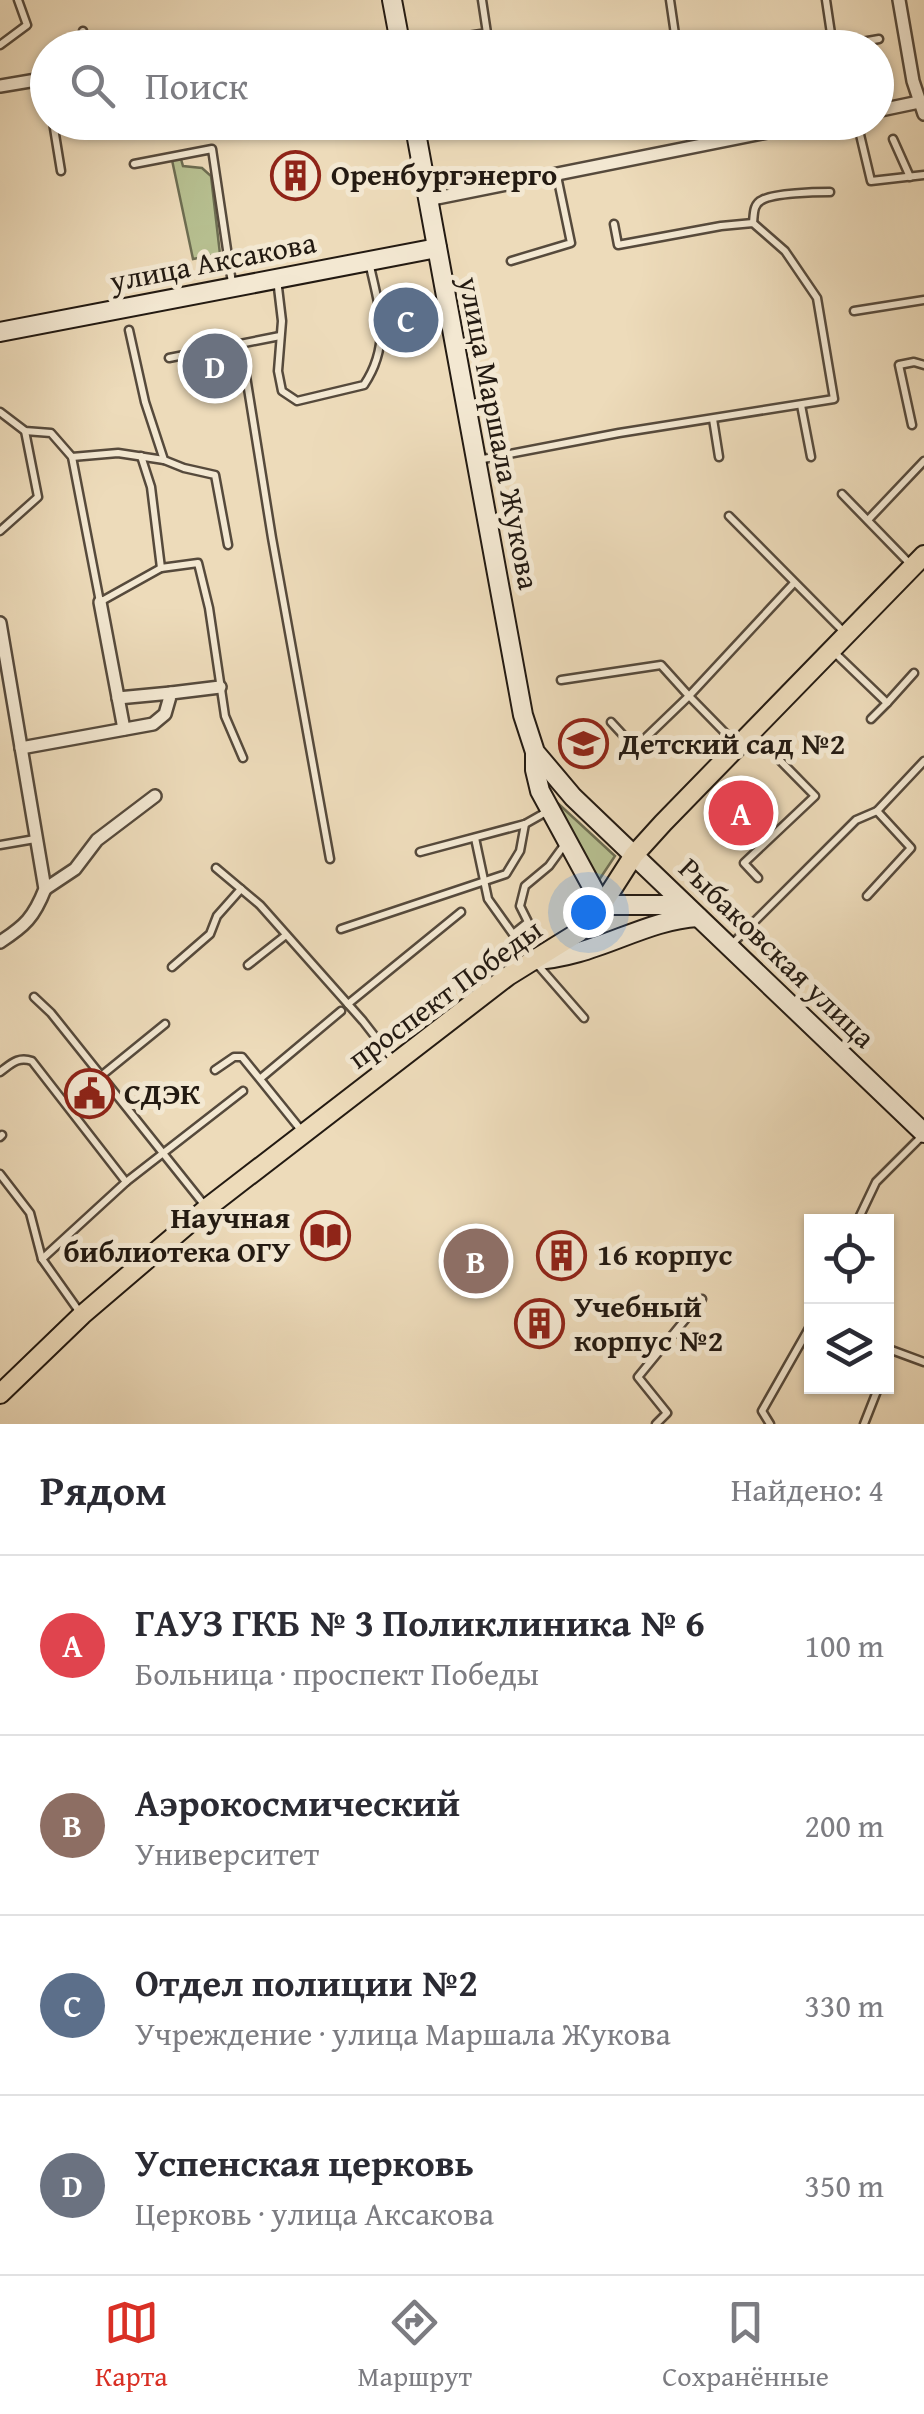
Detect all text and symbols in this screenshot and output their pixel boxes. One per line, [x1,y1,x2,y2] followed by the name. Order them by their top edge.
[30,30,894,140] search box
[145,57,248,113] text: Поиск
[65,58,120,113] icon: search
[270,149,322,201] building icon: Оренбургэнерго
[331,152,557,196] place label: Оренбургэнерго
[105,219,320,303] street label: улица Аксакова
[448,272,552,594] street label: улица Маршала Жукова
[374,282,438,358] pin: C
[182,328,248,404] pin: D
[558,718,610,770] school or university icon: Детский сад №2
[618,721,845,765] place label: Детский сад №2
[708,776,774,850] pin: A
[669,847,886,1058] street label: Рыбаковская улица
[563,887,614,938] your location
[338,908,551,1079] street label: проспект Победы
[63,1068,115,1120] public building icon: СДЭК
[124,1071,200,1115] place label: СДЭК
[63,1195,290,1273] place label: Научная библиотека ОГУ
[299,1209,351,1261] library icon: Научная библиотека ОГУ
[804,1214,894,1394] map controls
[804,1214,894,1304] button: locate
[444,1224,508,1298] pin: B
[536,1229,588,1281] building icon: 16 корпус
[597,1232,733,1276] place label: 16 корпус
[574,1284,723,1362] place label: Учебный корпус №2
[513,1298,565,1350] building icon: Учебный корпус №2
[804,1304,894,1394] button: layers
[40,1459,167,1520] text: Рядом
[731,1466,884,1513] text: Найдено: 4
[135,1594,705,1650] text: ГАУЗ ГКБ № 3 Поликлиника № 6
[62,1622,83,1669] text: A
[805,1622,884,1669] text: 100 m
[135,1650,539,1697] text: Больница · проспект Победы
[135,1774,460,1830] text: Аэрокосмический
[63,1802,82,1849] text: B
[805,1802,884,1849] text: 200 m
[135,1830,319,1877] text: Университет
[135,1954,478,2010] text: Отдел полиции №2
[63,1982,82,2029] text: C
[805,1982,884,2029] text: 330 m
[135,2010,671,2057] text: Учреждение · улица Маршала Жукова
[135,2134,474,2190] text: Успенская церковь
[62,2162,83,2209] text: D
[805,2162,884,2209] text: 350 m
[135,2190,494,2237] text: Церковь · улица Аксакова
[95,2295,168,2396] tab: Карта
[358,2295,472,2396] tab: Маршрут
[662,2295,829,2396] tab: Сохранённые

